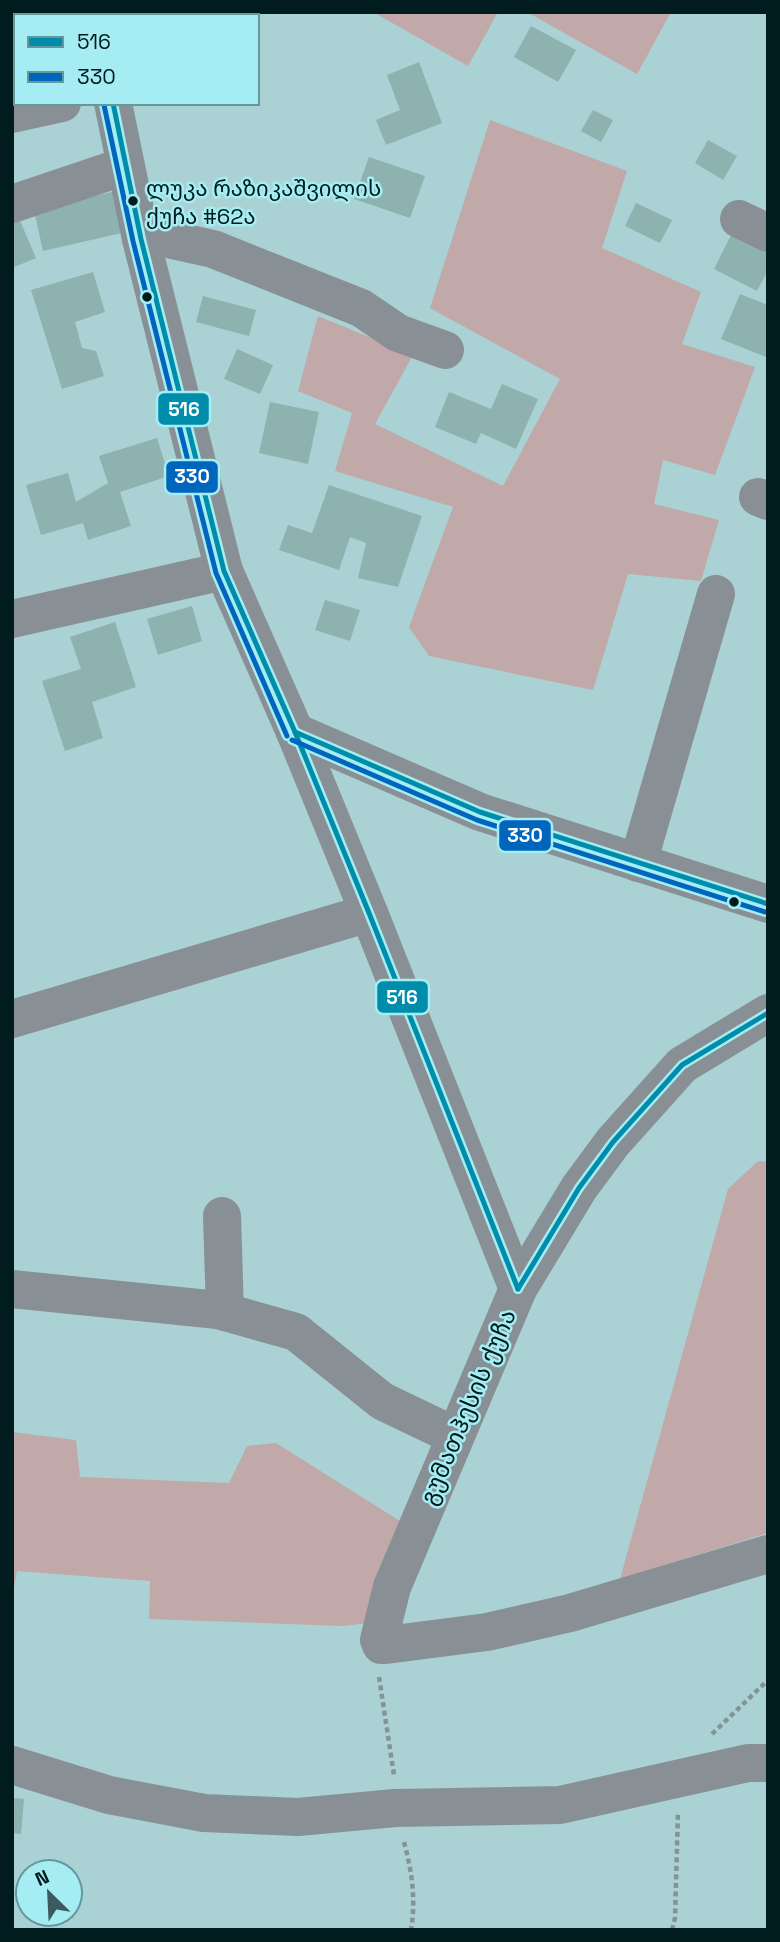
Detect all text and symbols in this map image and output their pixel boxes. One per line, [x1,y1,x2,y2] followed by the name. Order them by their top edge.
[14,14,259,105] legend
[77,28,111,55] text: 516
[77,63,116,90] text: 330
[146,174,381,230] place label: ლუკა რაზიკაშვილის ქუჩა #62ა
[126,194,140,208] marker: ლუკა რაზიკაშვილის ქუჩა #62ა
[140,290,154,304] unlabelled marker
[157,392,210,426] line badge: 516
[168,397,200,422] text: 516
[165,460,219,494] line badge: 330
[174,464,210,489] text: 330
[498,819,552,852] line badge: 330
[507,823,543,848] text: 330
[727,895,741,909] unlabelled marker
[376,980,429,1014] line badge: 516
[386,985,418,1010] text: 516
[412,1304,523,1509] street label: გუმათჰესის ქუჩა
[14,1858,84,1928] north arrow
[31,1864,53,1892] text: N

